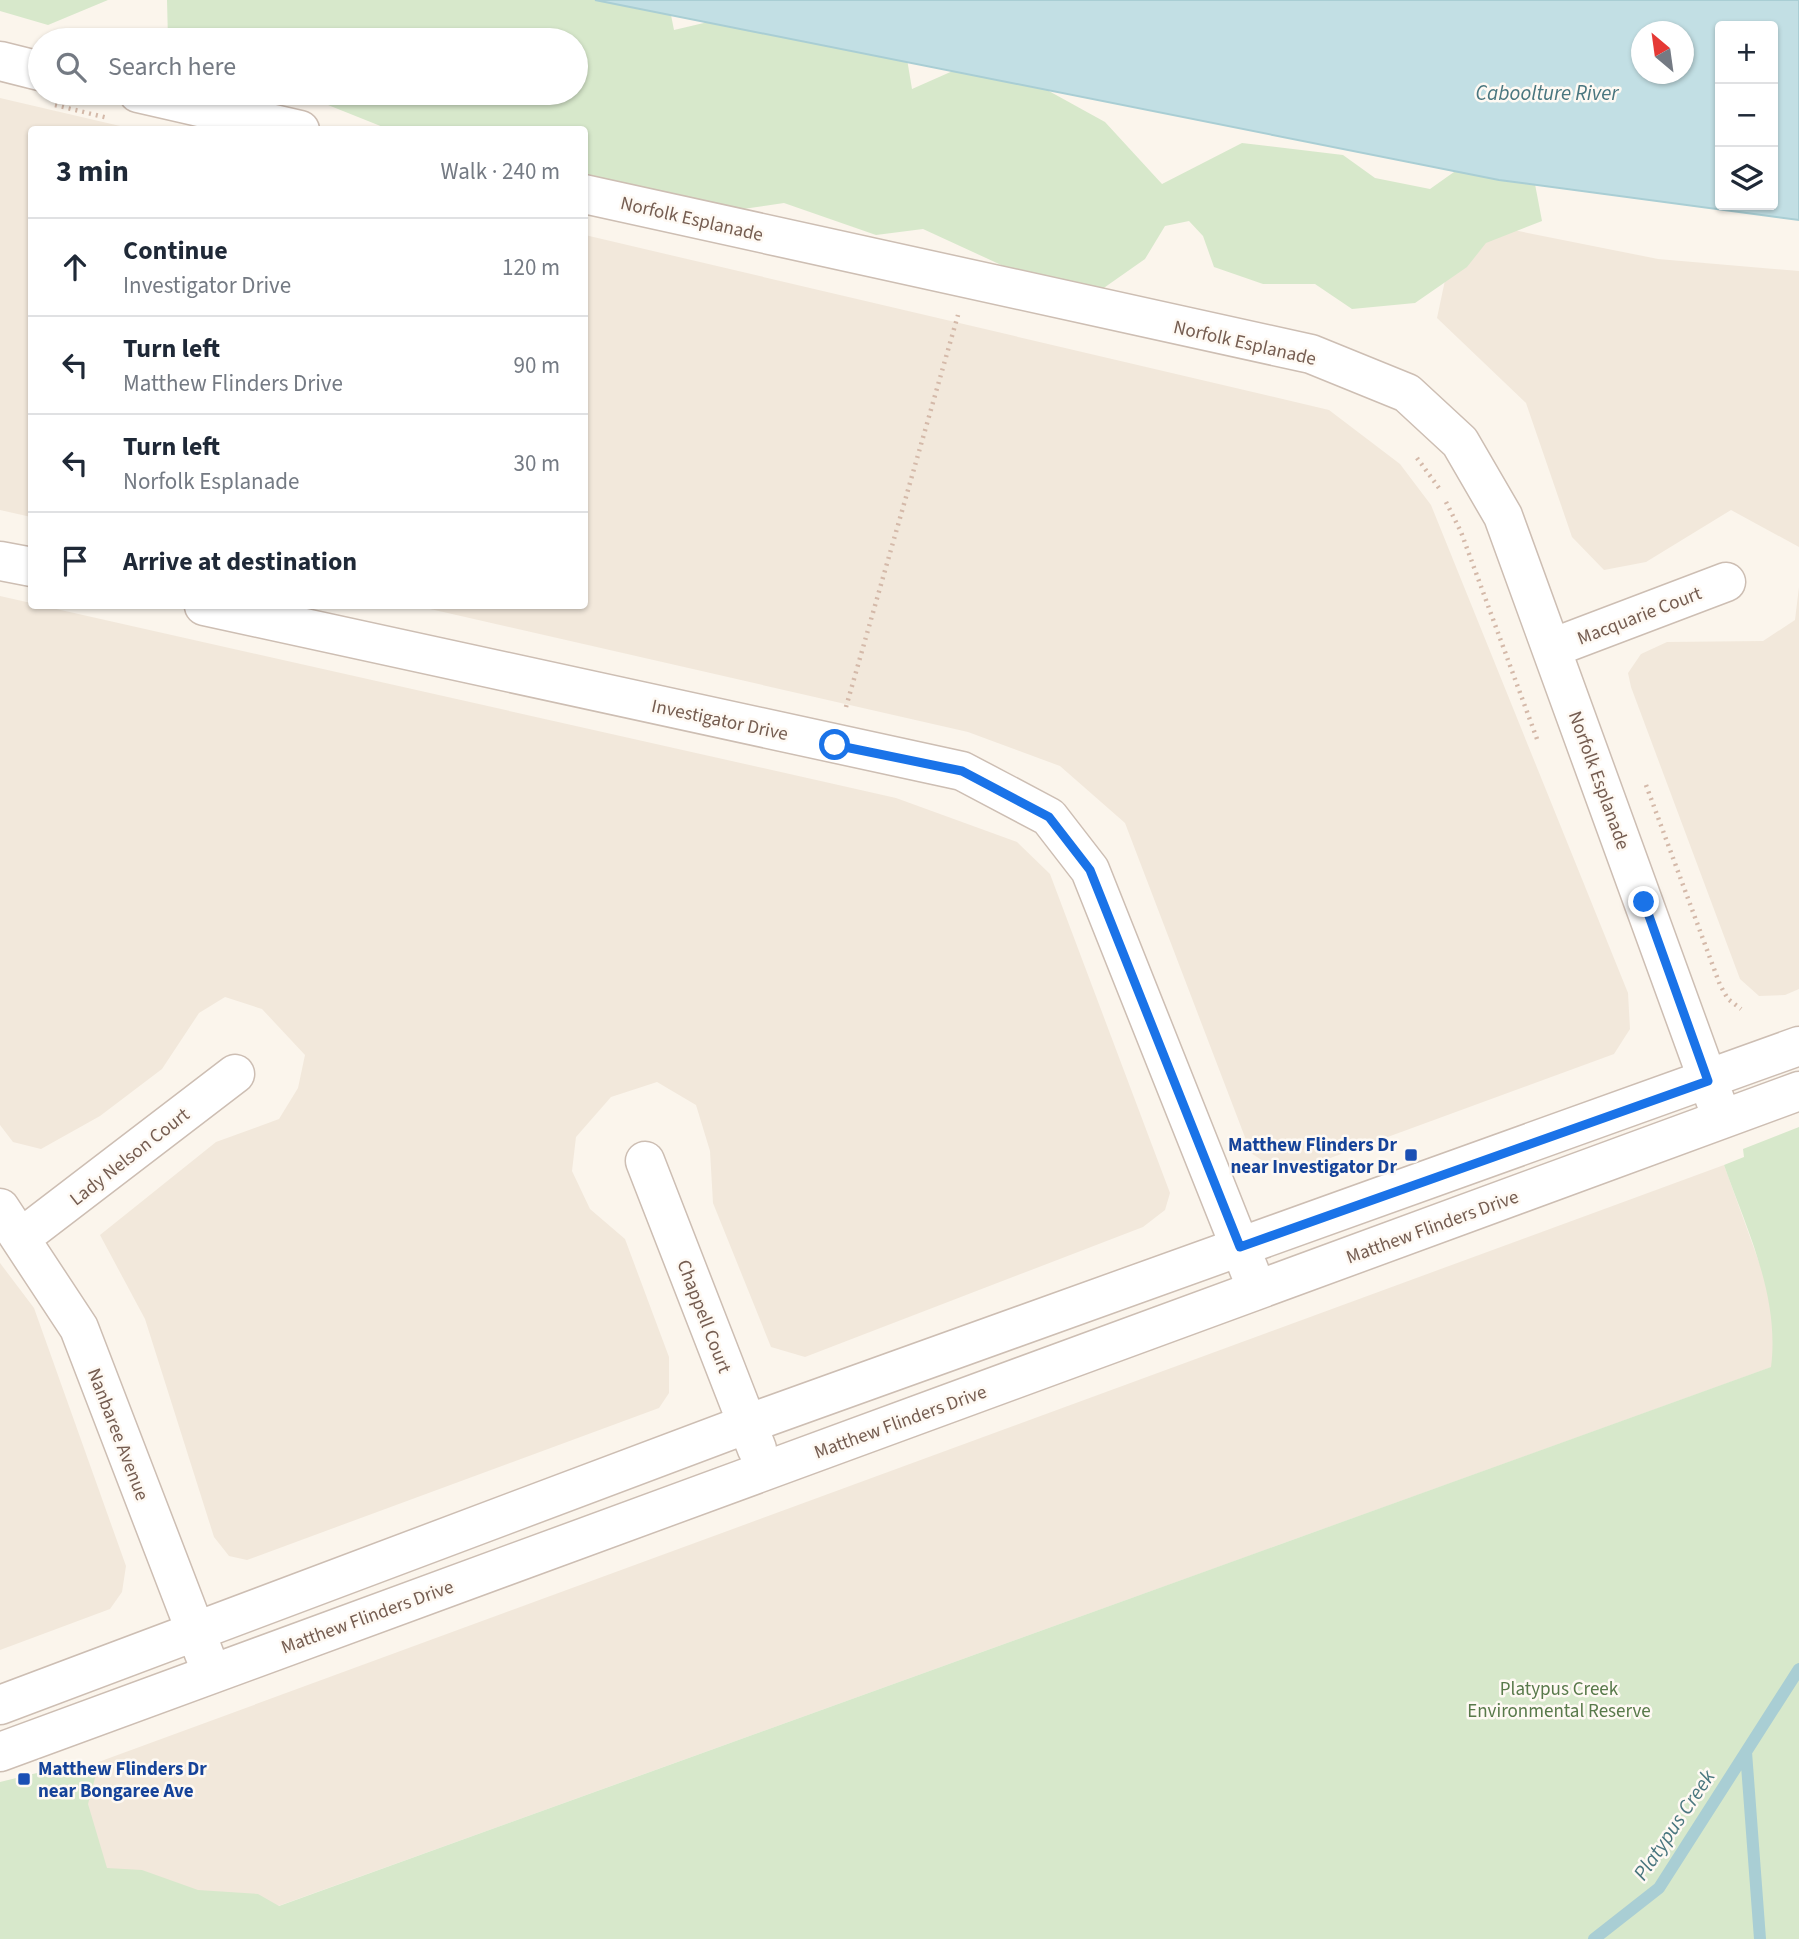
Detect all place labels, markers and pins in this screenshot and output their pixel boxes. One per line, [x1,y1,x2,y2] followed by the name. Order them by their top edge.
[1228,1132,1397,1181] place label: Matthew Flinders Dr near Investigator Dr
[1403,1147,1419,1163] marker: Matthew Flinders Dr near Investigator Dr
[38,1756,207,1805] place label: Matthew Flinders Dr near Bongaree Ave
[16,1771,32,1787] marker: Matthew Flinders Dr near Bongaree Ave

